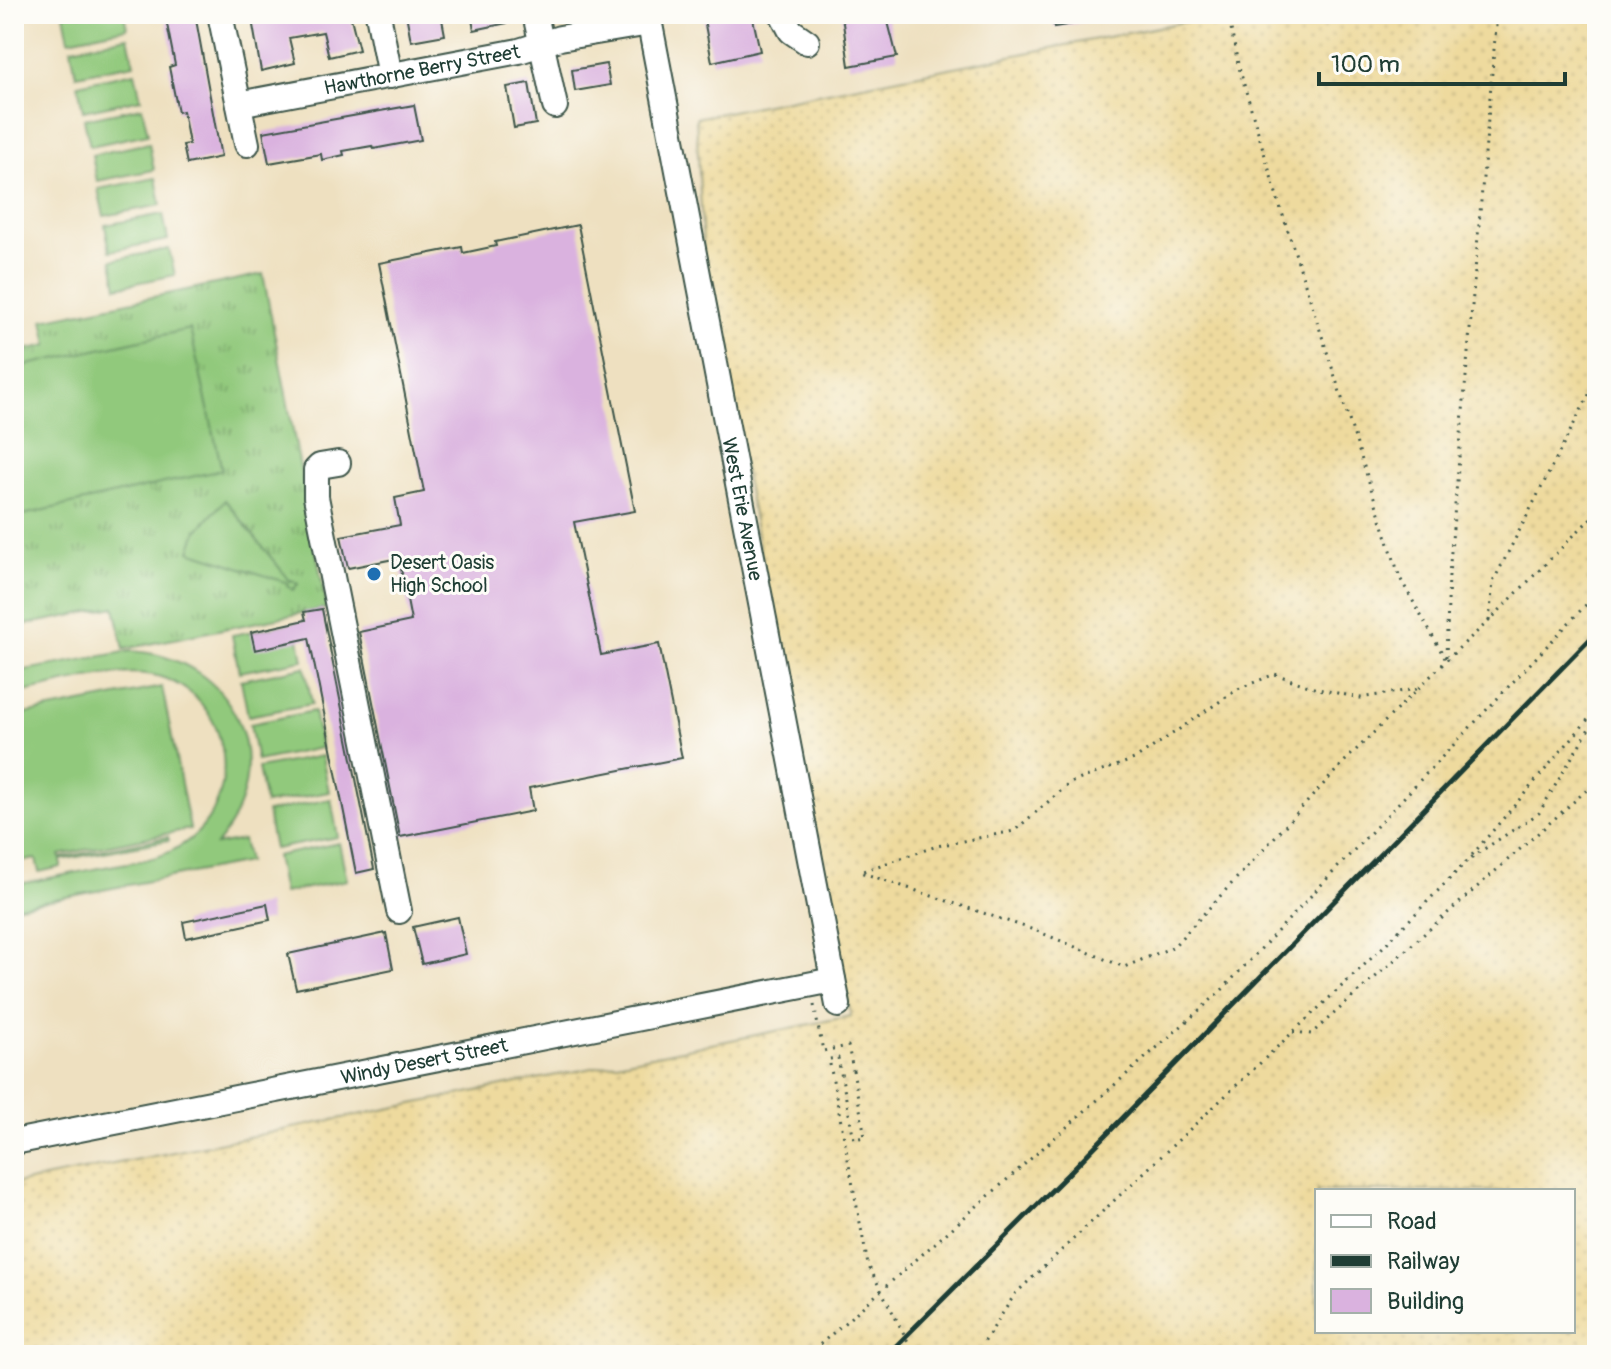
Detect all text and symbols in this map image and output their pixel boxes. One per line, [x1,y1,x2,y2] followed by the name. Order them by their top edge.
[1319,36,1565,86] scale bar
[322,38,523,100] street label: Hawthorne Berry Street
[1331,50,1400,79] text: 100 m
[717,435,769,583] street label: West Erie Avenue
[390,550,494,598] place label: Desert Oasis High School
[365,565,383,583] marker: Desert Oasis High School
[338,1032,511,1090] street label: Windy Desert Street
[1315,1189,1575,1333] legend
[1387,1207,1437,1236] text: Road
[1387,1247,1460,1276] text: Railway
[1387,1287,1464,1316] text: Building

